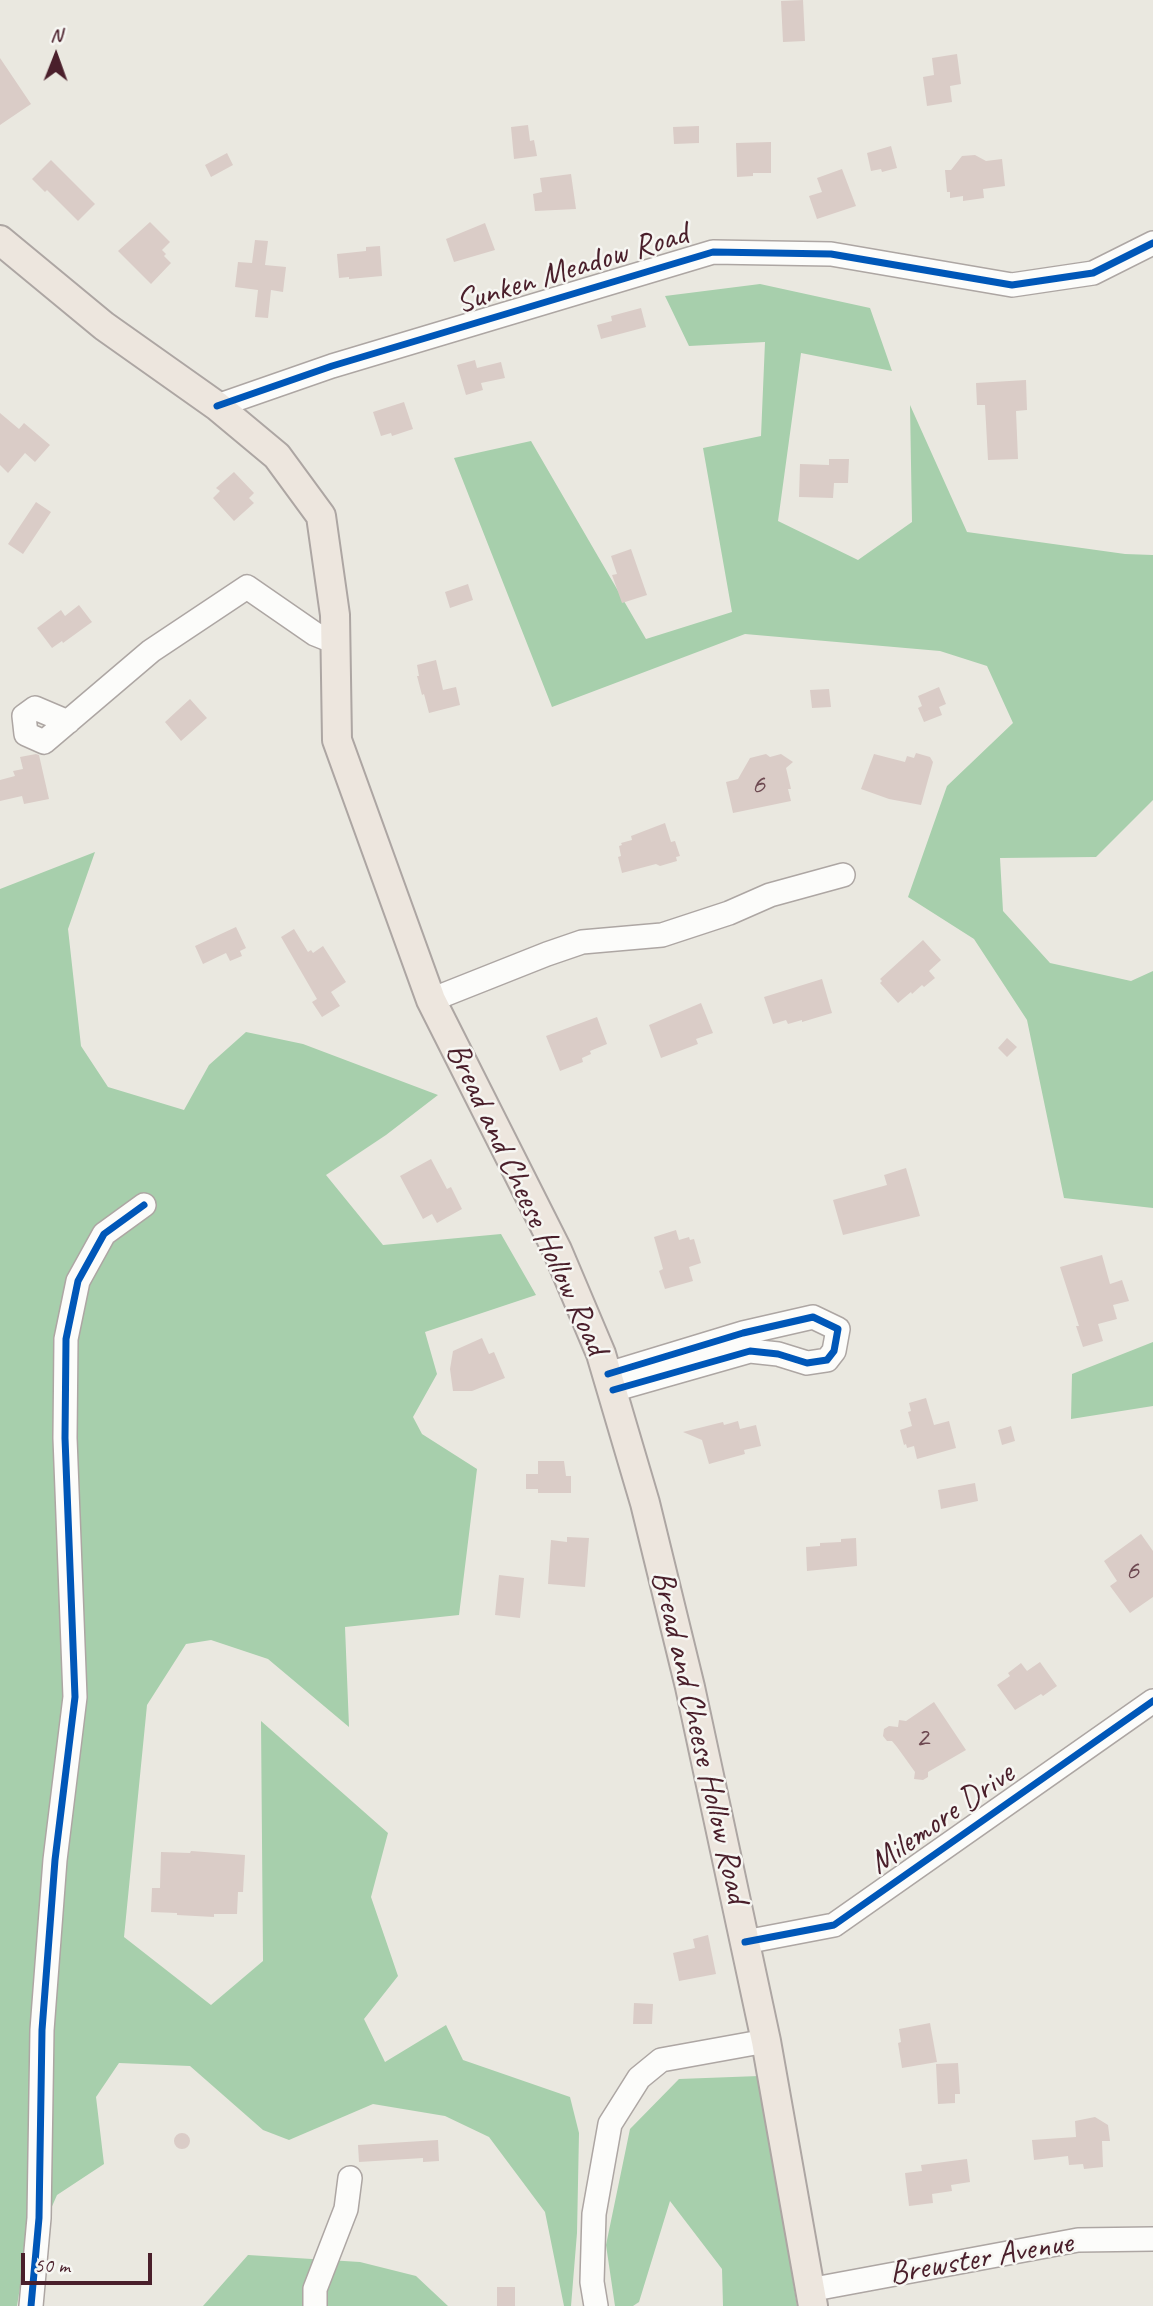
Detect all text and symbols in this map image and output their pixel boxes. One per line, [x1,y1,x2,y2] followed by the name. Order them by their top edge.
[21,21,91,91] north arrow
[50,23,62,47] text: N
[451,215,693,323] street label: Sunken Meadow Road
[751,767,765,803] house number: 6
[436,1037,616,1361] street label: Bread and Cheese Hollow Road
[1125,1553,1139,1589] house number: 6
[641,1567,757,1907] street label: Bread and Cheese Hollow Road
[915,1720,929,1756] house number: 2
[862,1755,1022,1883] street label: Milemore Drive
[886,2223,1076,2295] street label: Brewster Avenue
[24,2240,156,2284] scale bar
[34,2252,70,2278] text: 50 m

